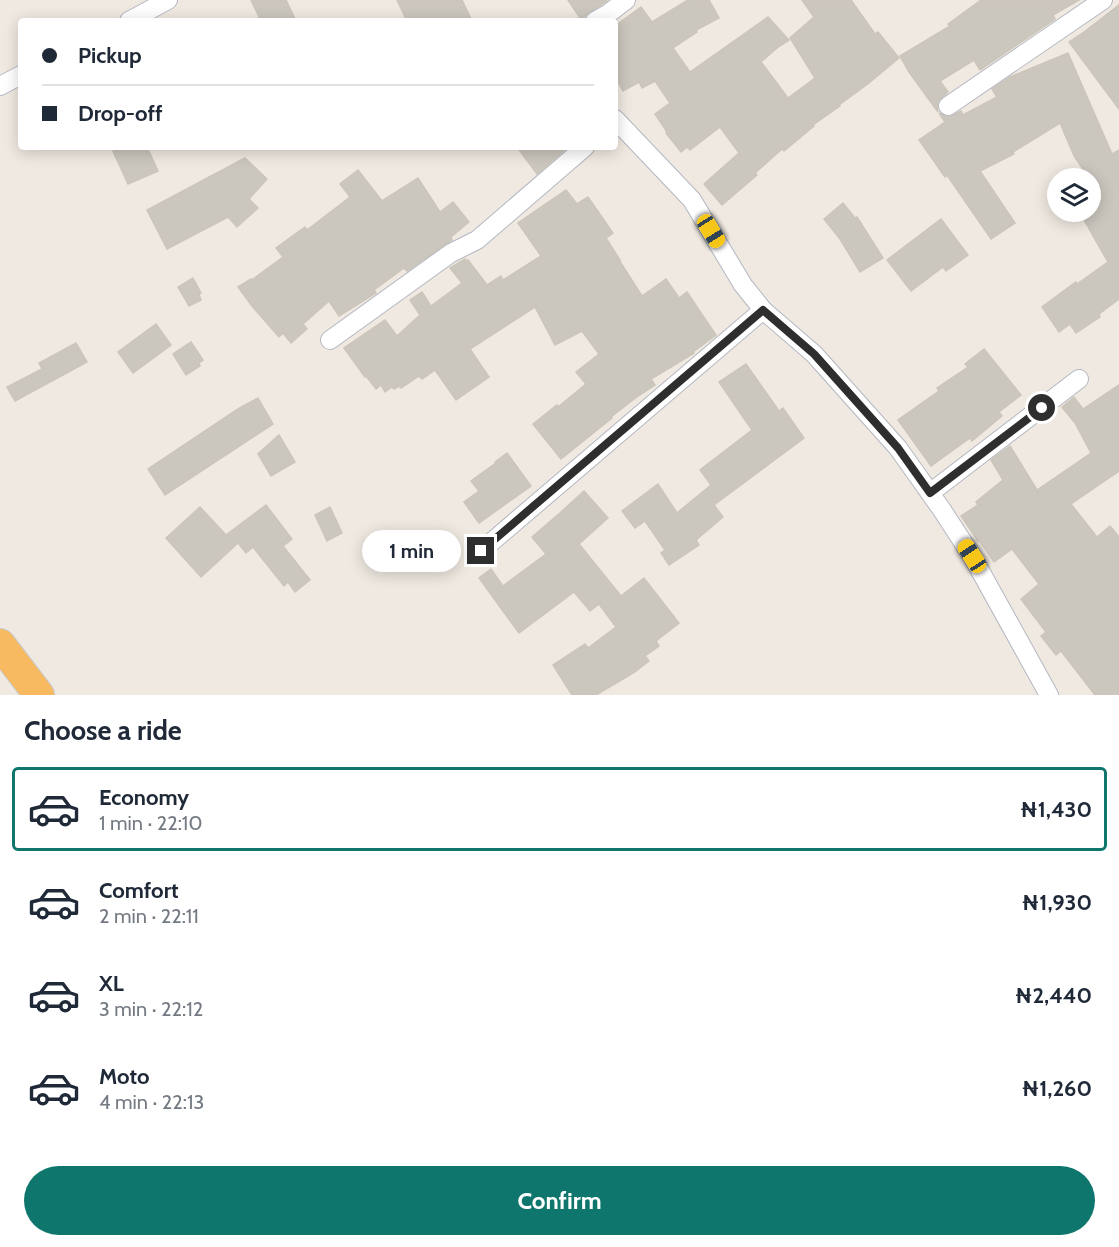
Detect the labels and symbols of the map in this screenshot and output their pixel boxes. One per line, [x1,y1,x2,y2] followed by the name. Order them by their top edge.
[694,211,728,251] car
[1028,394,1055,421] route start
[361,530,460,572] callout: 1 min
[955,536,989,576] car
[467,537,494,564] route end

